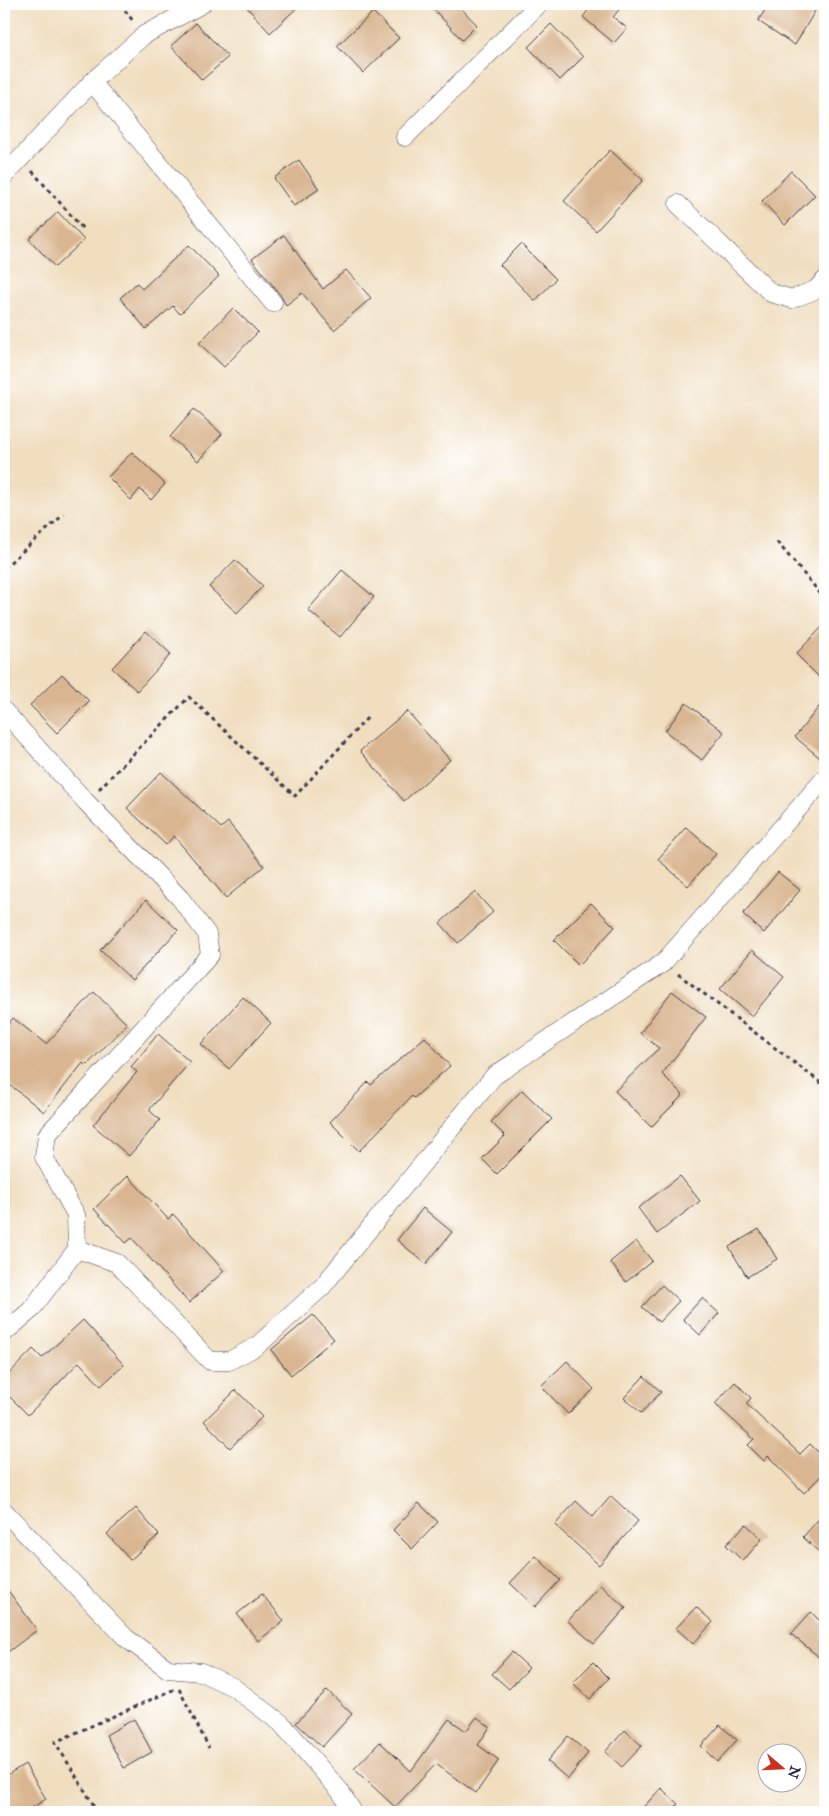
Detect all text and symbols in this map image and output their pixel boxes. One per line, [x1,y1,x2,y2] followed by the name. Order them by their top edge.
[756,1744,806,1794] north arrow
[784,1764,804,1781] text: N

